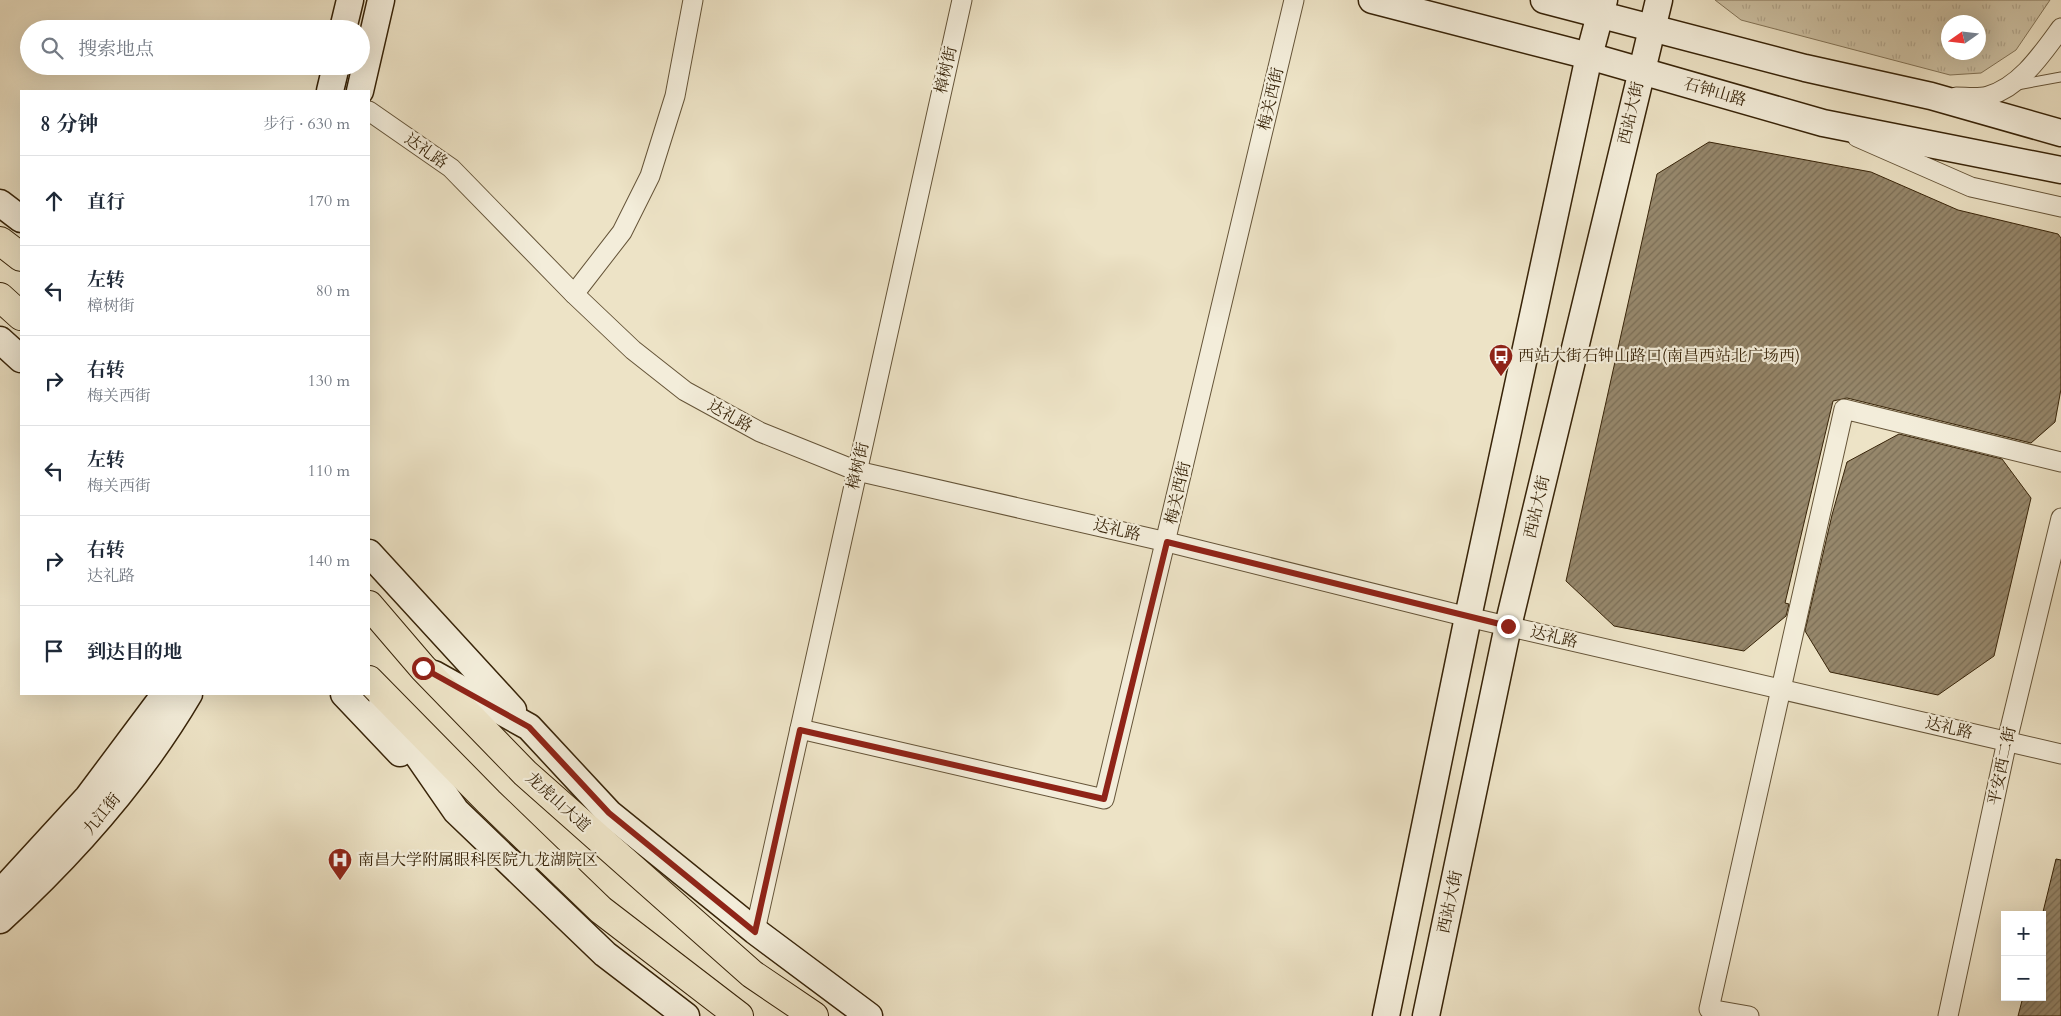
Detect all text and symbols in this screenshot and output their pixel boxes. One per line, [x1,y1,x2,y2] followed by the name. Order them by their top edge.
[1941,15,1986,60] north arrow
[20,20,370,75] search box
[38,34,66,62] icon: search
[78,36,154,62] text: 搜索地点
[930,44,962,96] street label: 樟树街
[1253,65,1289,133] street label: 梅关西街
[1681,73,1749,111] street label: 石钟山路
[1613,79,1649,147] street label: 西站大街
[40,110,98,139] text: 8 分钟
[263,113,350,135] text: 步行 · 630 m
[400,128,452,174] street label: 达礼路
[40,187,68,215] icon: ahead
[87,189,125,215] text: 直行
[308,190,350,212] text: 170 m
[87,267,125,293] text: 左转
[40,277,68,305] icon: left
[316,280,350,302] text: 80 m
[87,295,135,317] text: 樟树街
[1488,343,1514,377] bus stop icon: 西站大街石钟山路口(南昌西站北广场西)
[1518,345,1800,367] place label: 西站大街石钟山路口(南昌西站北广场西)
[87,357,125,383] text: 右转
[40,367,68,395] icon: right
[308,370,350,392] text: 130 m
[87,385,151,407] text: 梅关西街
[704,395,756,437] street label: 达礼路
[842,440,874,492] street label: 樟树街
[87,447,125,473] text: 左转
[40,457,68,485] icon: left
[1160,459,1196,527] street label: 梅关西街
[308,460,350,482] text: 110 m
[1519,473,1555,541] street label: 西站大街
[87,475,151,497] text: 梅关西街
[1091,514,1143,546] street label: 达礼路
[87,537,125,563] text: 右转
[40,547,68,575] icon: right
[308,550,350,572] text: 140 m
[87,565,135,587] text: 达礼路
[1497,615,1520,638] route end
[1528,621,1580,653] street label: 达礼路
[40,637,68,665] icon: arrive
[87,639,182,665] text: 到达目的地
[412,657,435,680] route start
[1923,712,1975,744] street label: 达礼路
[1983,725,2021,807] street label: 平安西二街
[521,767,595,837] street label: 龙虎山大道
[78,788,126,840] street label: 九江街
[327,847,353,881] hospital icon: 南昌大学附属眼科医院九龙湖院区
[358,849,598,871] place label: 南昌大学附属眼科医院九龙湖院区
[1433,868,1467,936] street label: 西站大街
[2001,911,2046,1001] map controls
[2001,911,2046,956] button: +
[2001,956,2046,1001] button: −

